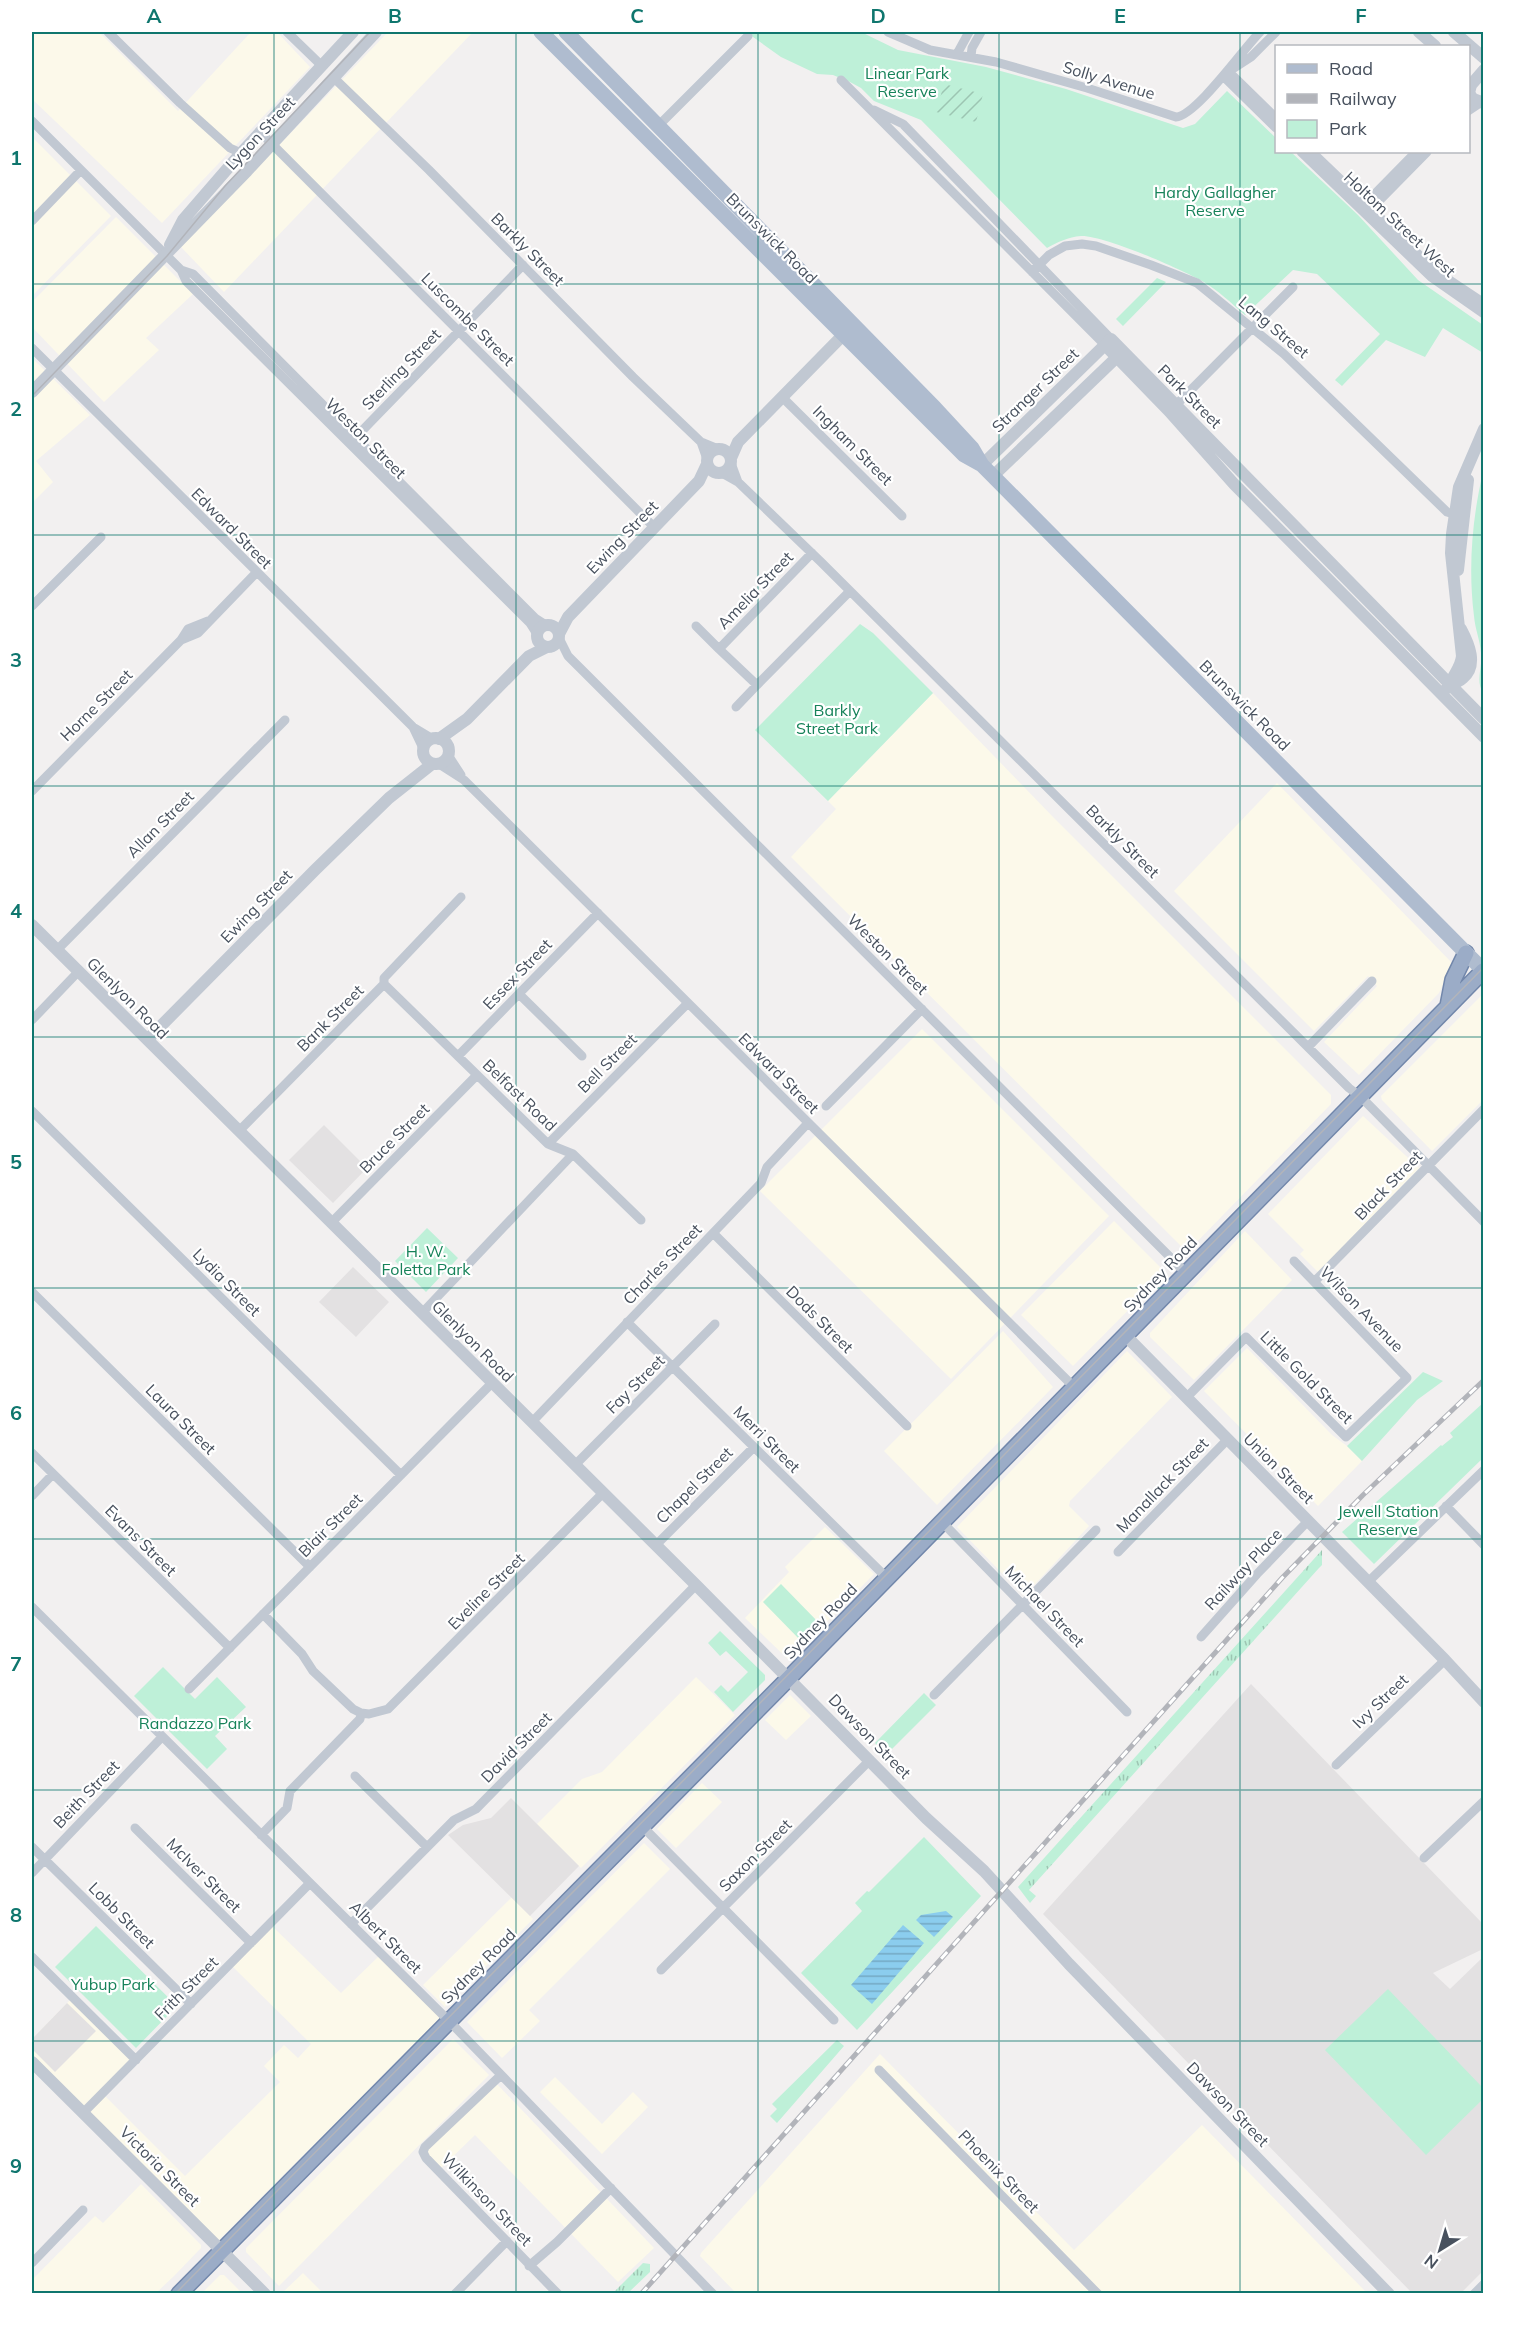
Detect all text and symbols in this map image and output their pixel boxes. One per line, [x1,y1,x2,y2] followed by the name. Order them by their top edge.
[147,3,162,28] text: A
[388,3,402,28] text: B
[630,3,644,28] text: C
[870,3,886,28] text: D
[1114,3,1126,28] text: E
[1355,3,1367,28] text: F
[1275,45,1470,153] legend
[1061,57,1157,103] street label: Solly Avenue
[1329,57,1373,80] text: Road
[865,63,950,101] park label: Linear Park Reserve
[1329,87,1397,110] text: Railway
[221,92,299,174] street label: Lygon Street
[1329,117,1368,140] text: Park
[10,145,22,170] text: 1
[1340,167,1460,281] street label: Holtom Street West
[1154,182,1276,220] park label: Hardy Gallagher Reserve
[722,188,822,288] street label: Brunswick Road
[487,208,569,290] street label: Barkly Street
[417,268,519,370] street label: Luscombe Street
[1235,292,1314,362] street label: Lang Street
[357,324,445,414] street label: Sterling Street
[987,343,1083,436] street label: Stranger Street
[1154,360,1226,432] street label: Park Street
[321,393,411,483] street label: Weston Street
[10,396,22,421] text: 2
[809,401,897,489] street label: Ingham Street
[187,483,277,573] street label: Edward Street
[582,496,662,578] street label: Ewing Street
[713,547,797,633] street label: Amelia Street
[10,647,22,672] text: 3
[1195,655,1295,755] street label: Brunswick Road
[56,665,136,745] street label: Horne Street
[796,700,879,738] park label: Barkly Street Park
[122,786,198,862] street label: Allan Street
[1082,800,1164,882] street label: Barkly Street
[216,865,296,947] street label: Ewing Street
[10,898,22,923] text: 4
[843,909,933,999] street label: Weston Street
[478,934,556,1014] street label: Essex Street
[83,953,173,1043] street label: Glenlyon Road
[292,980,368,1056] street label: Bank Street
[734,1028,824,1118] street label: Edward Street
[573,1029,641,1097] street label: Bell Street
[479,1055,561,1135] street label: Belfast Road
[355,1099,433,1177] street label: Bruce Street
[1350,1146,1426,1224] street label: Black Street
[10,1149,22,1174] text: 5
[618,1219,706,1309] street label: Charles Street
[1119,1232,1201,1316] street label: Sydney Road
[382,1241,471,1279] park label: H. W. Foletta Park
[189,1244,265,1320] street label: Lydia Street
[1316,1262,1408,1356] street label: Wilson Avenue
[782,1281,858,1357] street label: Dods Street
[428,1296,518,1386] street label: Glenlyon Road
[1256,1326,1358,1428] street label: Little Gold Street
[601,1350,669,1418] street label: Fay Street
[142,1380,221,1459] street label: Laura Street
[10,1400,22,1425] text: 6
[729,1401,805,1477] street label: Merri Street
[1239,1428,1319,1508] street label: Union Street
[1112,1433,1213,1537] street label: Manallack Street
[651,1442,737,1528] street label: Chapel Street
[294,1489,366,1561] street label: Blair Street
[101,1500,181,1580] street label: Evans Street
[1337,1501,1439,1539] park label: Jewell Station Reserve
[1200,1524,1286,1614] street label: Railway Place
[443,1548,529,1634] street label: Eveline Street
[1001,1561,1089,1651] street label: Michael Street
[779,1579,861,1663] street label: Sydney Road
[10,1651,22,1676] text: 7
[1348,1669,1412,1732] street label: Ivy Street
[825,1689,916,1783] street label: Dawson Street
[476,1707,556,1787] street label: David Street
[139,1713,252,1733] park label: Randazzo Park
[49,1756,124,1832] street label: Beith Street
[714,1814,796,1896] street label: Saxon Street
[163,1834,246,1917] street label: McIver Street
[85,1878,160,1953] street label: Lobb Street
[346,1897,427,1978] street label: Albert Street
[10,1902,22,1927] text: 8
[436,1924,520,2008] street label: Sydney Road
[150,1952,222,2024] street label: Frith Street
[70,1974,156,1994] park label: Yubup Park
[1183,2057,1274,2151] street label: Dawson Street
[116,2122,205,2211] street label: Victoria Street
[954,2125,1044,2217] street label: Phoenix Street
[438,2148,537,2250] street label: Wilkinson Street
[10,2153,22,2178] text: 9
[1410,2220,1470,2280] north arrow
[1420,2250,1442,2274] text: N

